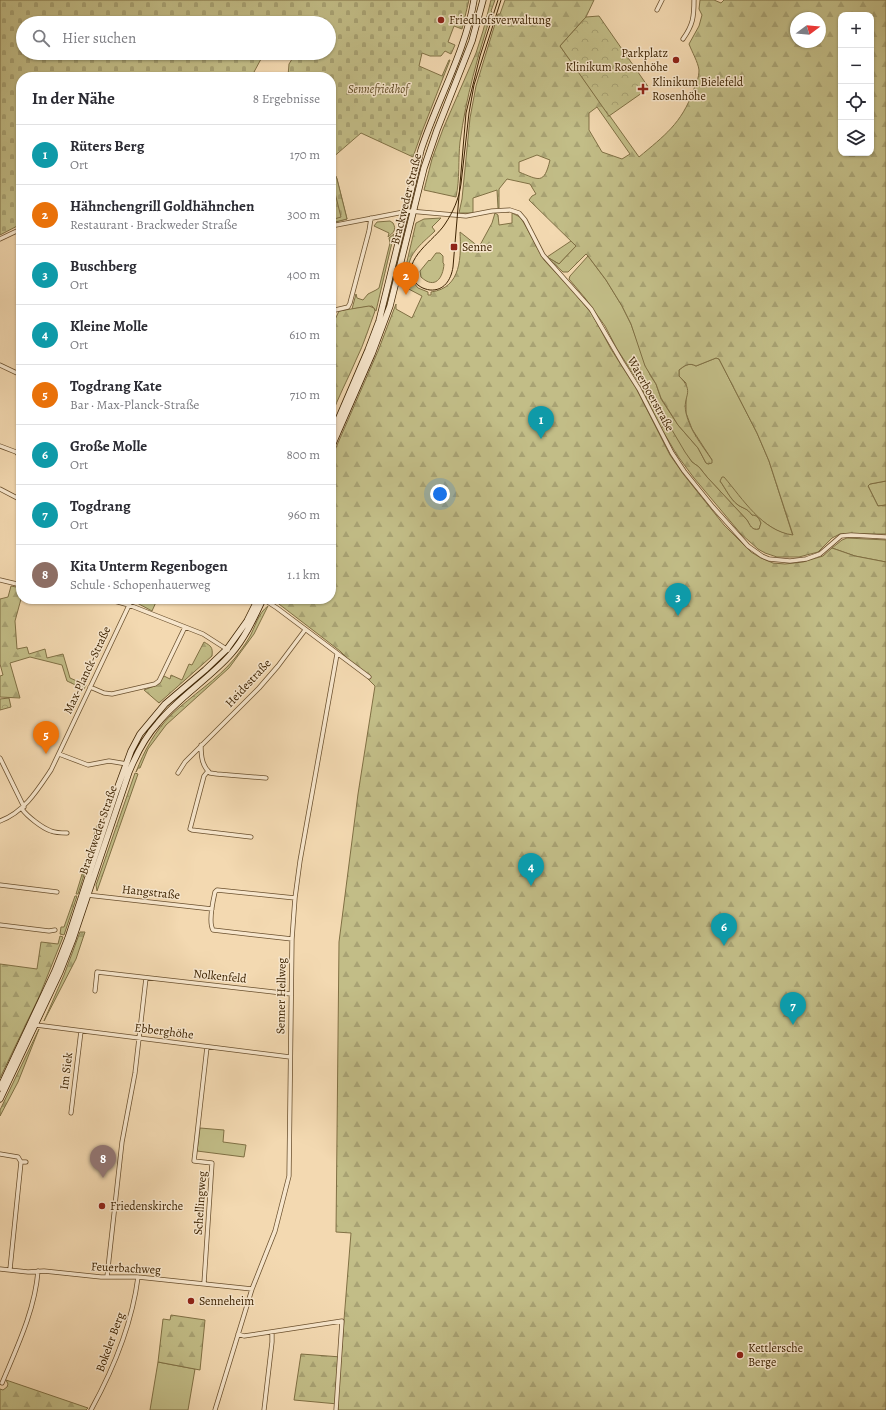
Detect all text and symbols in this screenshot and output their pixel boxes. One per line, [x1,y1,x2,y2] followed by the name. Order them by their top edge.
[449,12,551,28] place label: Friedhofsverwaltung
[790,12,826,48] north arrow
[838,12,874,156] map controls
[838,12,874,48] button: +
[436,15,446,25] marker: Friedhofsverwaltung
[16,16,336,60] search box
[30,27,52,49] icon: search
[62,28,136,48] text: Hier suchen
[565,45,668,75] place label: Parkplatz Klinikum Rosenhöhe
[838,48,874,84] button: −
[671,55,681,65] marker: Parkplatz Klinikum Rosenhöhe
[652,74,744,104] place label: Klinikum Bielefeld Rosenhöhe
[348,81,411,97] park label: Sennefriedhof
[637,83,649,95] marker: Klinikum Bielefeld Rosenhöhe
[838,84,874,120] button: locate
[32,87,115,110] text: In der Nähe
[253,90,320,107] text: 8 Ergebnisse
[838,120,874,156] button: layers
[70,136,144,156] text: Rüters Berg
[43,146,47,163] text: 1
[290,146,320,163] text: 170 m
[387,152,425,246] street label: Brackweder Straße
[70,156,88,173] text: Ort
[70,196,254,216] text: Hähnchengrill Goldhähnchen
[42,206,48,223] text: 2
[287,206,320,223] text: 300 m
[70,216,237,233] text: Restaurant · Brackweder Straße
[462,239,492,255] place label: Senne
[449,242,459,252] marker: Senne
[70,256,137,276] text: Buschberg
[393,262,419,295] pin: 2
[42,266,48,283] text: 3
[287,266,320,283] text: 400 m
[70,276,88,293] text: Ort
[70,316,148,336] text: Kleine Molle
[42,326,48,343] text: 4
[289,326,320,343] text: 610 m
[70,336,88,353] text: Ort
[623,353,678,434] street label: Waterboerstraße
[70,376,162,396] text: Togdrang Kate
[42,386,48,403] text: 5
[290,386,320,403] text: 710 m
[70,396,199,413] text: Bar · Max-Planck-Straße
[528,406,554,439] pin: 1
[70,436,147,456] text: Große Molle
[42,446,48,463] text: 6
[286,446,320,463] text: 800 m
[70,456,88,473] text: Ort
[430,484,450,504] your location
[70,496,131,516] text: Togdrang
[42,506,48,523] text: 7
[288,506,320,523] text: 960 m
[70,516,88,533] text: Ort
[70,556,228,576] text: Kita Unterm Regenbogen
[42,566,48,583] text: 8
[287,566,320,583] text: 1.1 km
[70,576,210,593] text: Schule · Schopenhauerweg
[665,583,691,616] pin: 3
[60,624,114,716] street label: Max-Planck-Straße
[221,655,275,711] street label: Heidestraße
[33,721,59,754] pin: 5
[75,783,121,877] street label: Brackweder Straße
[518,853,544,886] pin: 4
[121,881,181,903] street label: Hangstraße
[711,913,737,946] pin: 6
[272,958,290,1034] street label: Senner Hellweg
[193,965,248,987] street label: Nolkenfeld
[780,992,806,1025] pin: 7
[134,1019,194,1043] street label: Ebberghöhe
[56,1051,76,1091] street label: Im Siek
[90,1145,116,1178] pin: 8
[190,1170,210,1236] street label: Schellingweg
[110,1198,183,1214] place label: Friedenskirche
[97,1201,107,1211] marker: Friedenskirche
[91,1258,161,1278] street label: Feuerbachweg
[199,1293,254,1309] place label: Senneheim
[186,1296,196,1306] marker: Senneheim
[92,1310,128,1374] street label: Bokeler Berg
[748,1340,803,1370] place label: Kettlersche Berge
[735,1350,745,1360] marker: Kettlersche Berge

